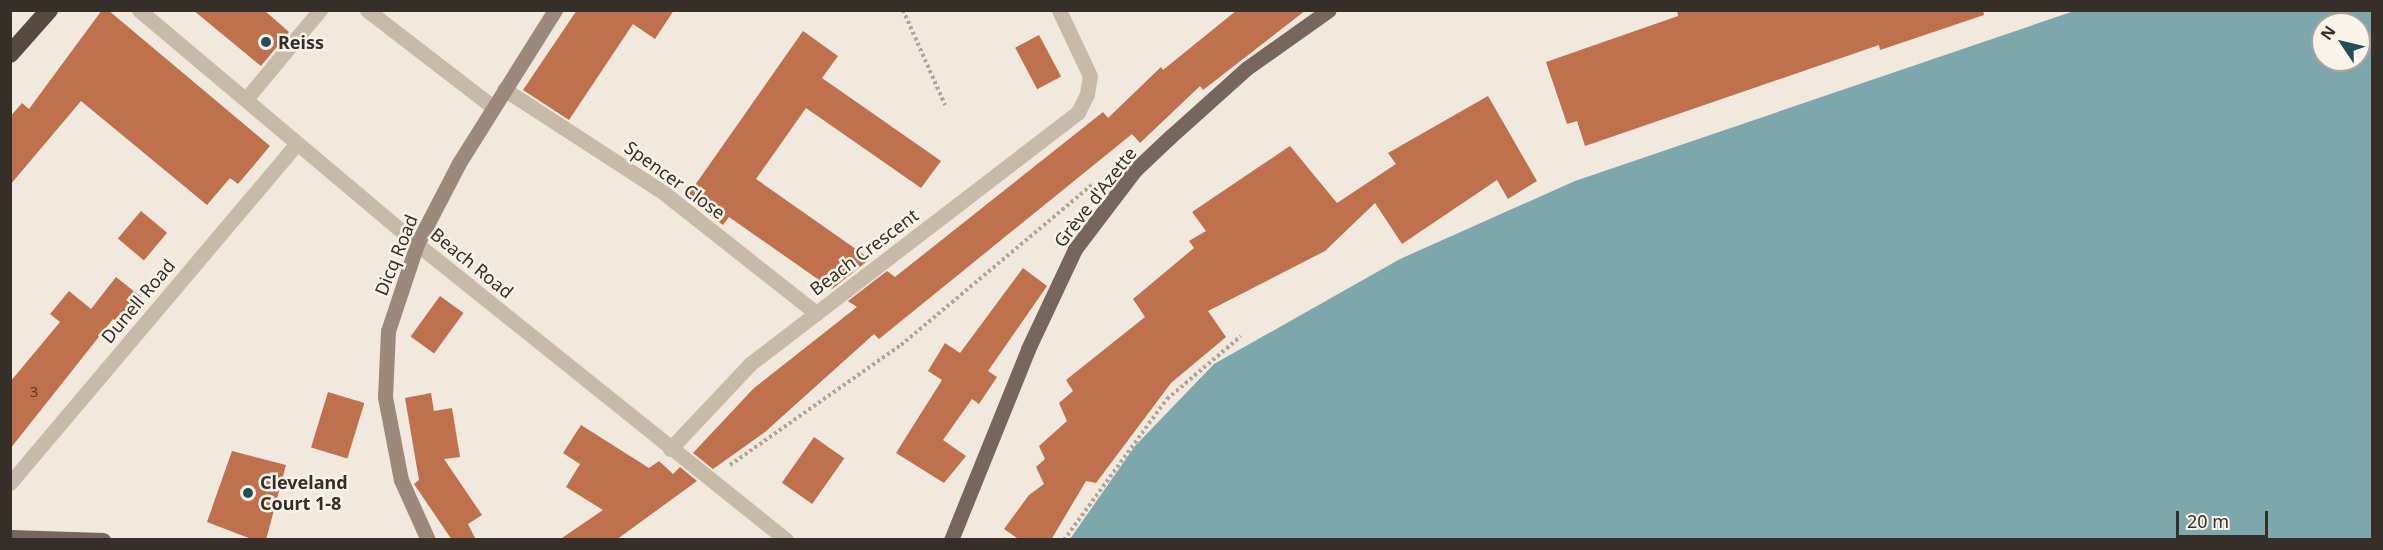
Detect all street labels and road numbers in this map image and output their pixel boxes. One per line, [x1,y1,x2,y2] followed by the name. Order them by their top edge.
[621,136,729,224] street label: Spencer Close
[1049,143,1141,251] street label: Grève d'Azette
[806,204,922,300] street label: Beach Crescent
[370,211,422,299] street label: Dicq Road
[426,223,518,303] street label: Beach Road
[97,255,179,347] street label: Dunell Road

